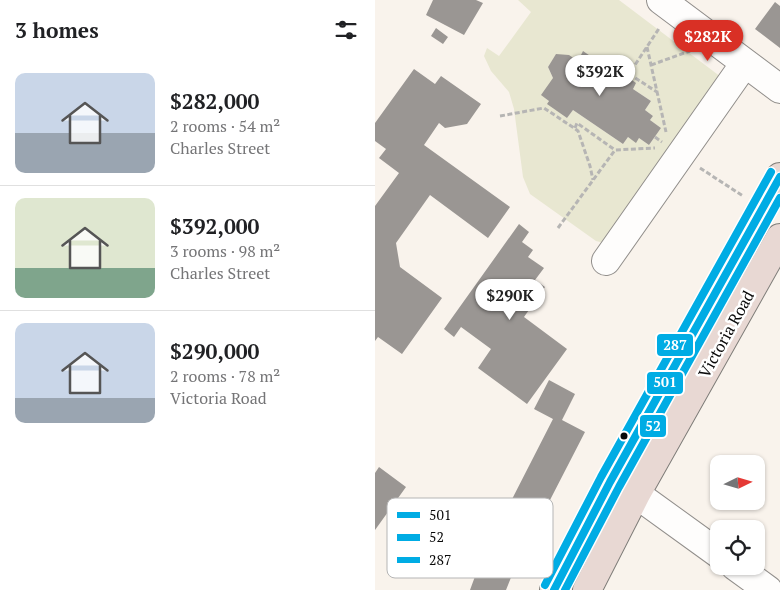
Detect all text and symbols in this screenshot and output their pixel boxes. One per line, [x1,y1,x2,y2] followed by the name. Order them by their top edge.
[15,16,99,44] text: 3 homes
[332,16,360,44] icon: filters
[673,20,743,62] pin: $282K
[684,25,732,47] text: $282K
[565,54,635,97] pin: $392K
[576,60,624,82] text: $392K
[170,87,259,115] text: $282,000
[55,93,115,153] icon: home
[170,115,280,137] text: 2 rooms · 54 m²
[170,137,270,159] text: Charles Street
[170,212,259,240] text: $392,000
[55,218,115,278] icon: home
[170,240,280,262] text: 3 rooms · 98 m²
[170,262,270,284] text: Charles Street
[475,278,545,321] pin: $290K
[486,284,534,306] text: $290K
[693,286,759,382] street label: Victoria Road
[656,333,694,357] line badge: 287
[663,335,687,354] text: 287
[170,337,259,365] text: $290,000
[55,343,115,403] icon: home
[170,365,280,387] text: 2 rooms · 78 m²
[646,371,684,395] line badge: 501
[653,372,677,391] text: 501
[170,387,267,409] text: Victoria Road
[639,414,667,438] line badge: 52
[645,416,661,435] text: 52
[619,431,629,441] unlabelled marker
[710,455,765,510] north arrow
[710,455,765,575] map controls
[387,498,553,578] legend
[429,505,451,524] text: 501
[710,520,765,575] button: locate
[429,527,444,546] text: 52
[429,550,451,569] text: 287

